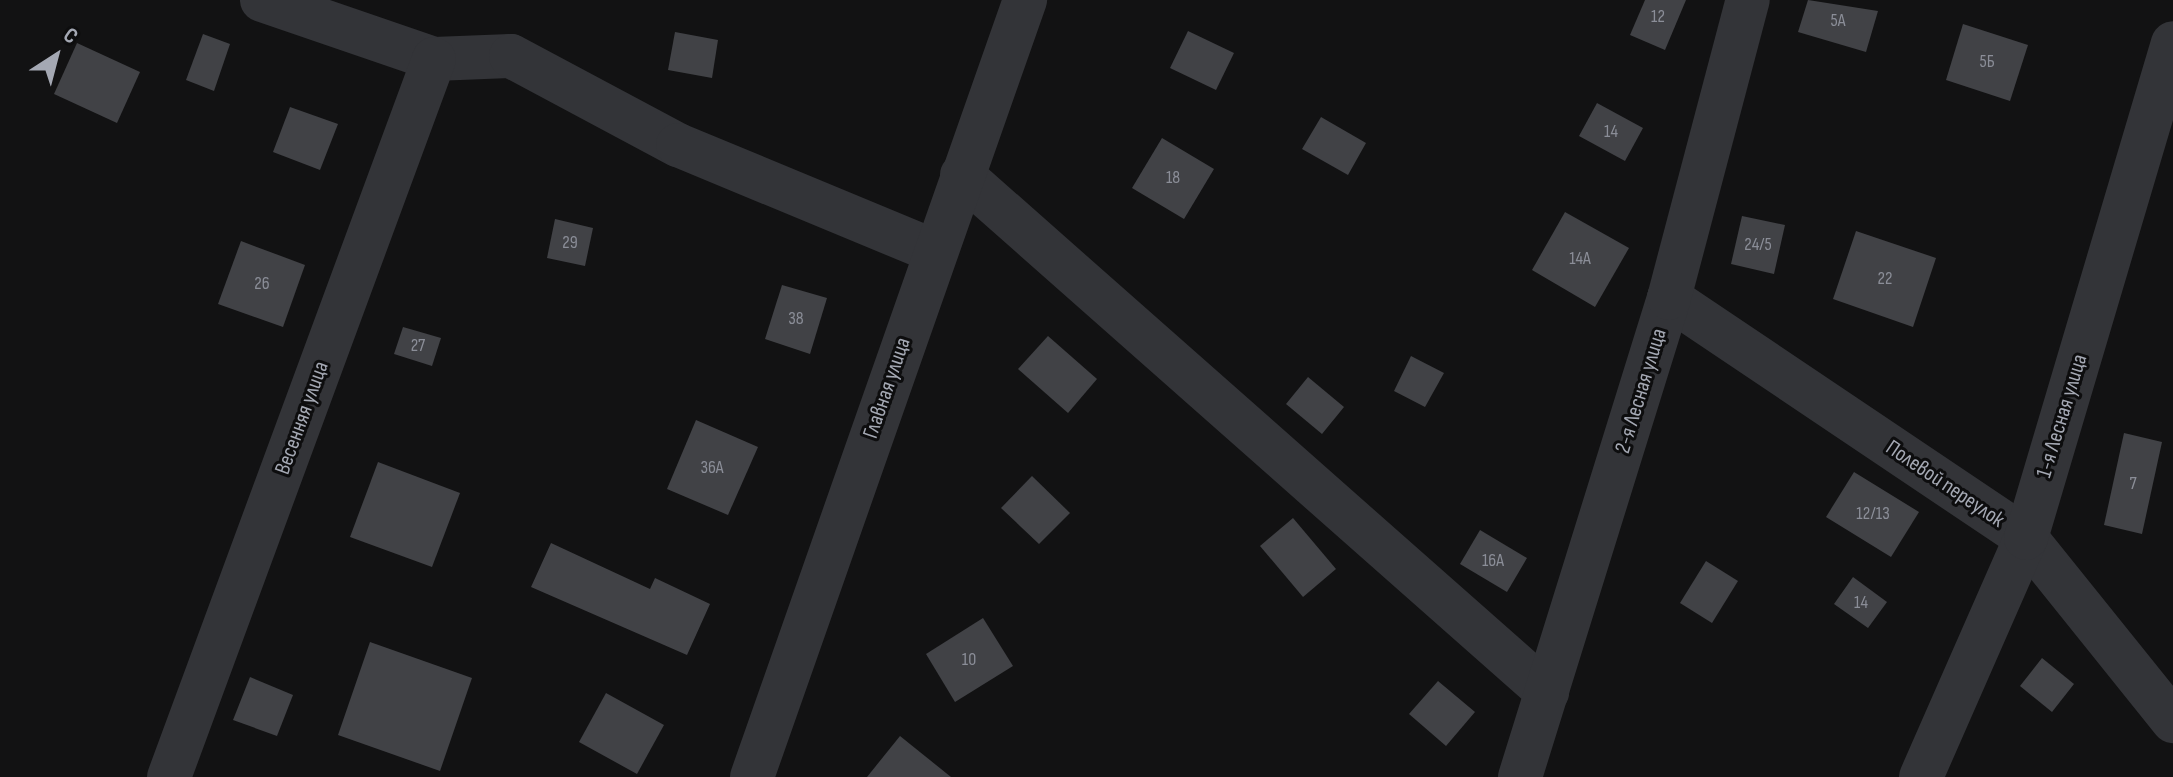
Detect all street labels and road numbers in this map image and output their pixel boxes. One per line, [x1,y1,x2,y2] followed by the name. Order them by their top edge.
[1610,325,1672,457] street label: 2-я Лесная улица
[857,334,917,442] street label: Главная улица
[2031,351,2093,481] street label: 1-я Лесная улица
[269,358,335,478] street label: Весенняя улица
[1881,435,2009,533] street label: Полевой переулок

